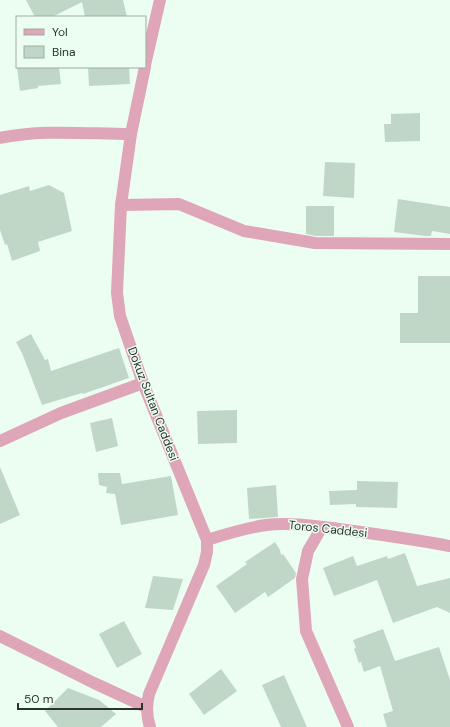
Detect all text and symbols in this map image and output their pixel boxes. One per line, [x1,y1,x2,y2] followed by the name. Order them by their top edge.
[16,16,146,68] legend
[52,24,68,40] text: Yol
[52,44,76,60] text: Bina
[124,345,182,463] street label: Dokuz Sultan Caddesi
[288,517,368,541] street label: Toros Caddesi
[18,685,142,711] scale bar
[24,691,53,707] text: 50 m

